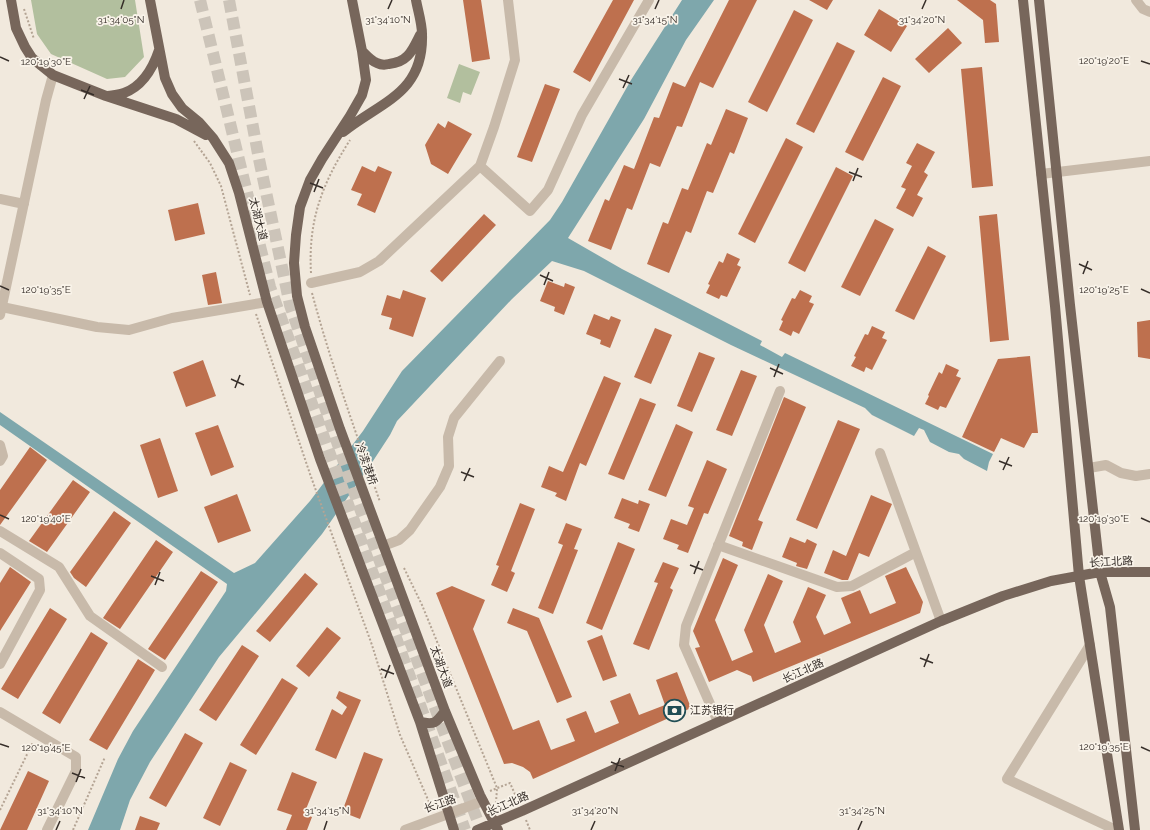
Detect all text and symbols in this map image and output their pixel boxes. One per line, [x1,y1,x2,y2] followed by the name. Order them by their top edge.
[98,14,144,25] text: 31°34'05"N
[365,14,411,25] text: 31°34'10"N
[633,14,677,25] text: 31°34'15"N
[899,14,945,25] text: 31°34'20"N
[1079,55,1129,66] text: 120°19'20"E
[21,56,71,67] text: 120°19'30"E
[246,196,270,242] street label: 太湖大道
[21,284,71,295] text: 120°19'35"E
[1079,284,1129,295] text: 120°19'25"E
[352,441,380,487] street label: 冷渎港桥
[21,513,71,524] text: 120°19'40"E
[1079,513,1129,524] text: 120°19'30"E
[1089,554,1133,570] street label: 长江北路
[427,644,455,690] street label: 太湖大道
[780,656,826,686] street label: 长江北路
[661,697,687,723] bank icon: 江苏银行
[690,704,734,717] place label: 江苏银行
[1079,741,1129,752] text: 120°19'35"E
[21,742,71,753] text: 120°19'45"E
[485,789,531,819] street label: 长江北路
[422,792,458,816] street label: 长江路
[37,805,83,816] text: 31°34'10"N
[305,805,349,816] text: 31°34'15"N
[572,805,618,816] text: 31°34'20"N
[839,805,885,816] text: 31°34'25"N

